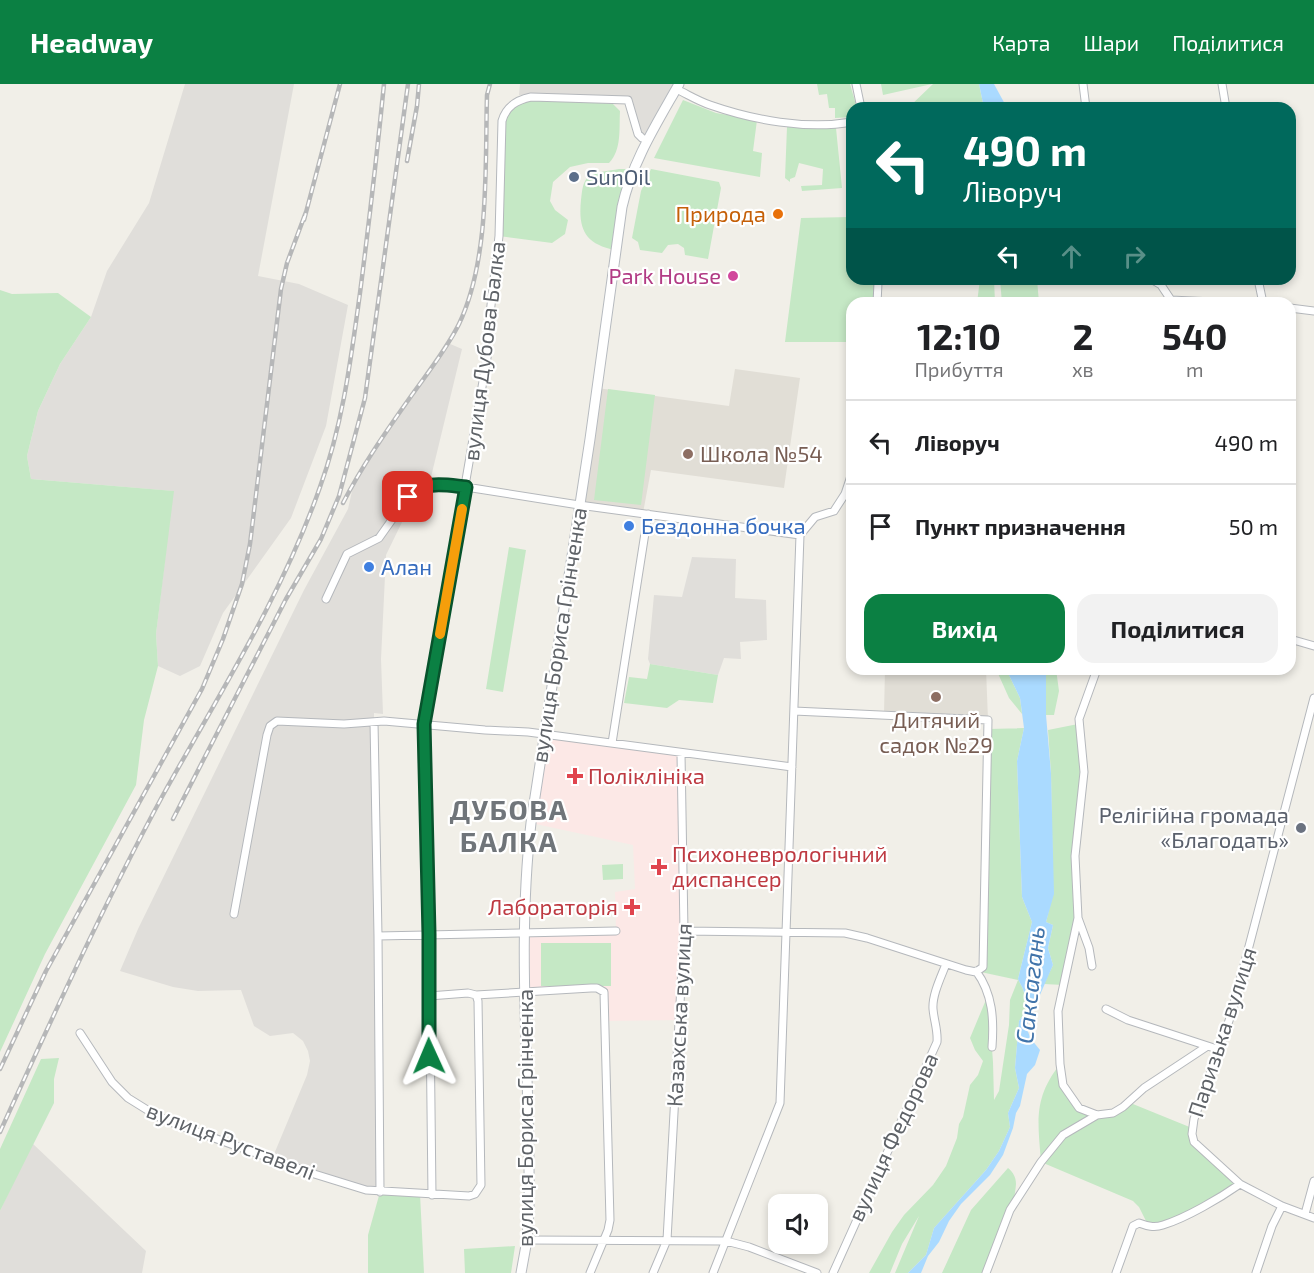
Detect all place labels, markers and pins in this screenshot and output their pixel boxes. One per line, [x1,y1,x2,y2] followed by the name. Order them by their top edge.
[586,163,651,189] place label: SunOil
[567,170,581,184] marker: SunOil
[675,200,766,226] place label: Природа
[771,207,785,221] marker: Природа
[609,262,721,288] place label: Park House
[726,269,740,283] marker: Park House
[700,440,823,466] place label: Школа №54
[681,447,695,461] marker: Школа №54
[382,471,433,522] pin
[641,512,806,538] place label: Бездонна бочка
[622,519,636,533] marker: Бездонна бочка
[381,553,432,579] place label: Алан
[362,560,376,574] marker: Алан
[929,690,943,704] marker: Дитячий садок №29
[879,706,993,757] place label: Дитячий садок №29
[588,762,705,788] place label: Поліклініка
[566,767,584,785] marker: Поліклініка
[1099,801,1289,852] place label: Релігійна громада «Благодать»
[1294,821,1308,835] marker: Релігійна громада «Благодать»
[672,840,888,891] place label: Психоневрологічний диспансер
[650,858,668,876] marker: Психоневрологічний диспансер
[488,893,618,919] place label: Лабораторія
[623,898,641,916] marker: Лабораторія

